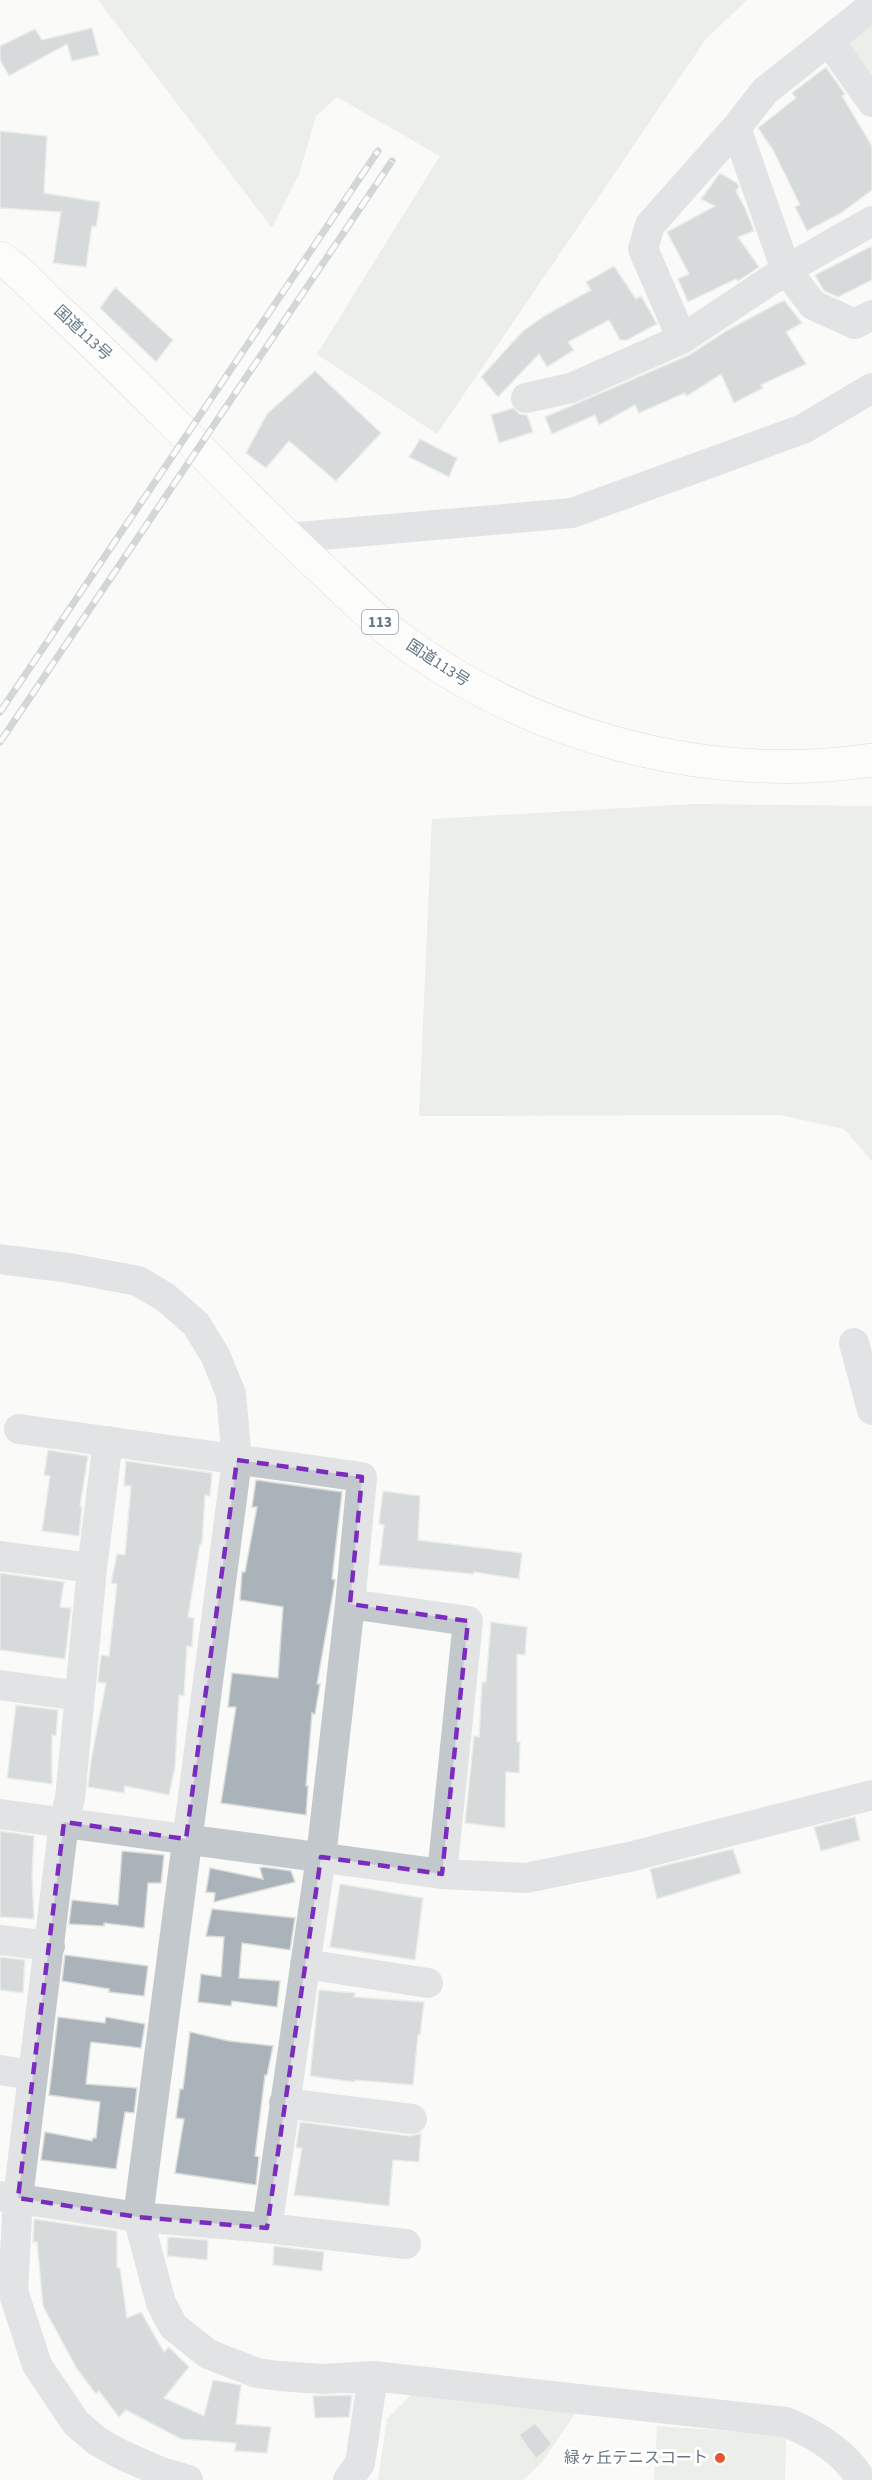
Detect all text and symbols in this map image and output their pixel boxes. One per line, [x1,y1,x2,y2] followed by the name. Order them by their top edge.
[49,300,117,366] street label: 国道113号
[362,610,398,634] road number: 113
[402,634,474,692] street label: 国道113号
[564,2447,708,2469] place label: 緑ヶ丘テニスコート
[713,2451,727,2465] marker: 緑ヶ丘テニスコート

